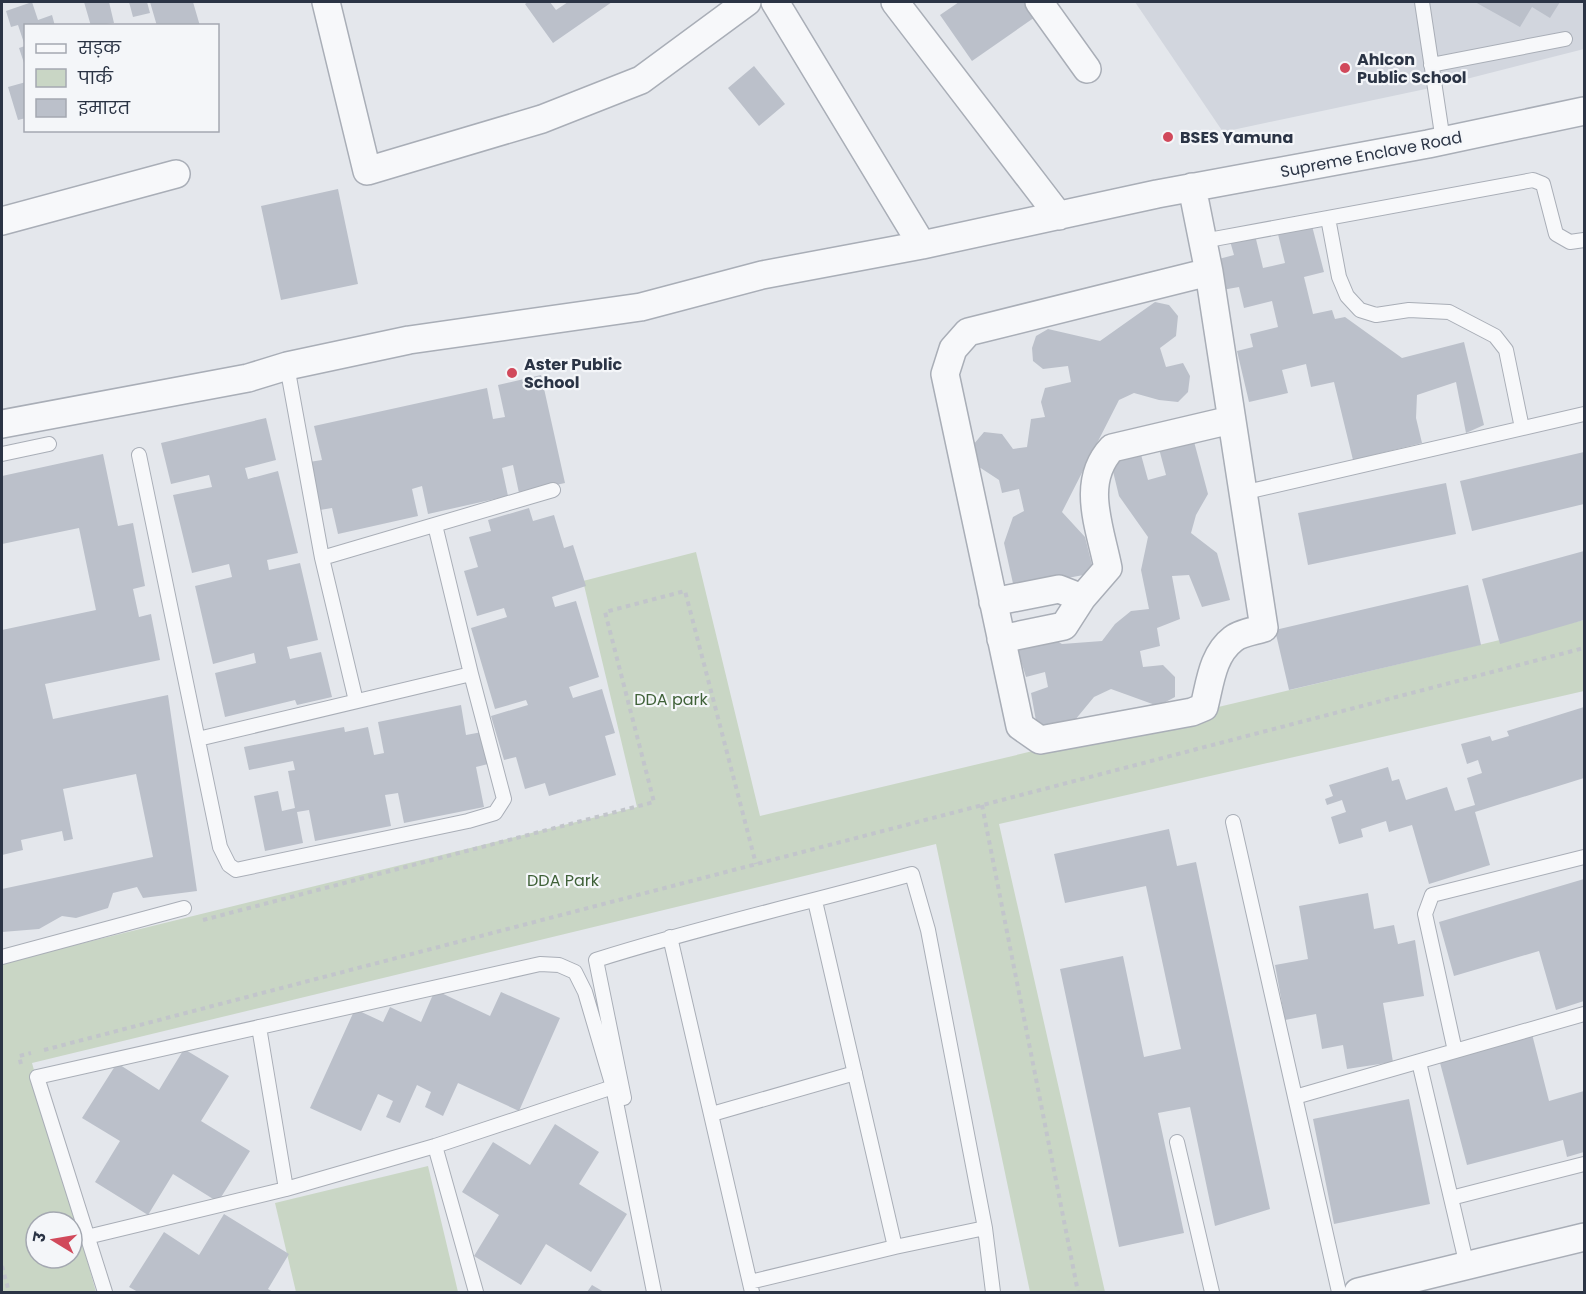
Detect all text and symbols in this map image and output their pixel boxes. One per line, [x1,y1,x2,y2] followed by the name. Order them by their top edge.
[24,24,219,132] legend
[77,35,122,60] text: सड़क
[1357,48,1467,89] place label: Ahlcon Public School
[1338,61,1352,75] marker: Ahlcon Public School
[77,65,114,90] text: पार्क
[77,95,131,120] text: इमारत
[1180,126,1293,149] place label: BSES Yamuna
[1278,126,1464,183] street label: Supreme Enclave Road
[1161,130,1175,144] marker: BSES Yamuna
[524,353,622,394] place label: Aster Public School
[505,366,519,380] marker: Aster Public School
[634,688,709,711] park label: DDA park
[527,869,600,892] park label: DDA Park
[24,1210,84,1270] north arrow
[27,1230,52,1245] text: उ

